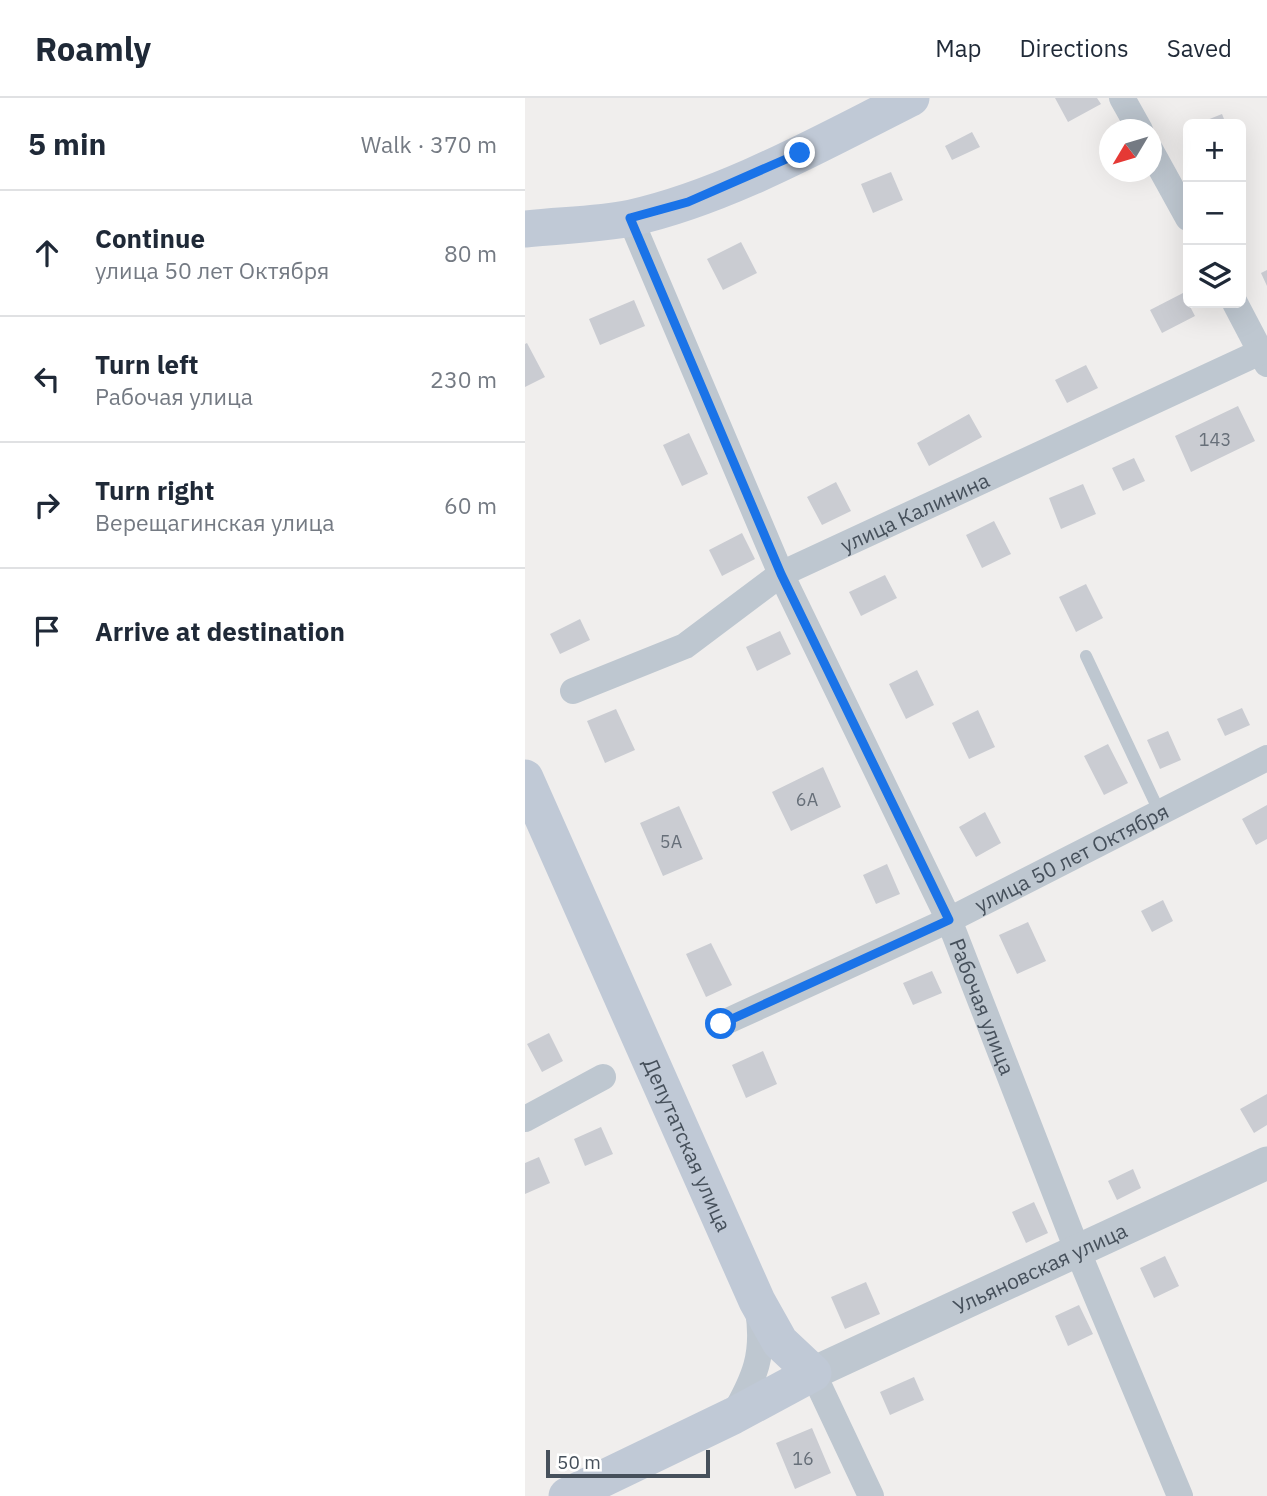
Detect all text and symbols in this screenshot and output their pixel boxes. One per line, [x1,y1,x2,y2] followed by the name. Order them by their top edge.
[35,27,151,70] text: Roamly
[935,32,981,64] text: Map
[1019,32,1129,64] text: Directions
[1167,32,1232,64] text: Saved
[1099,119,1162,182] north arrow
[1183,119,1246,308] map controls
[1183,119,1246,182] button: +
[28,124,106,163] text: 5 min
[361,129,497,159] text: Walk · 370 m
[784,137,815,168] route end
[1183,182,1246,245] button: −
[95,221,205,255] text: Continue
[28,234,66,272] icon: ahead
[444,238,497,268] text: 80 m
[1183,245,1246,308] button: layers
[95,255,329,285] text: улица 50 лет Октября
[95,347,198,381] text: Turn left
[28,360,66,398] icon: left
[430,364,497,394] text: 230 m
[95,381,253,411] text: Рабочая улица
[1199,428,1231,451] house number: 143
[836,466,994,559] street label: улица Калинина
[95,473,214,507] text: Turn right
[28,486,66,524] icon: right
[444,490,497,520] text: 60 m
[95,507,335,537] text: Верещагинская улица
[28,612,66,650] icon: arrive
[95,614,345,648] text: Arrive at destination
[796,788,819,811] house number: 6А
[970,797,1173,919] street label: улица 50 лет Октября
[660,830,683,853] house number: 5А
[943,934,1022,1079] street label: Рабочая улица
[705,1008,736,1039] route start
[637,1053,738,1236] street label: Депутатская улица
[948,1216,1131,1320] street label: Ульяновская улица
[546,1447,711,1479] scale bar
[792,1447,814,1470] house number: 16
[557,1450,601,1474] text: 50 m

